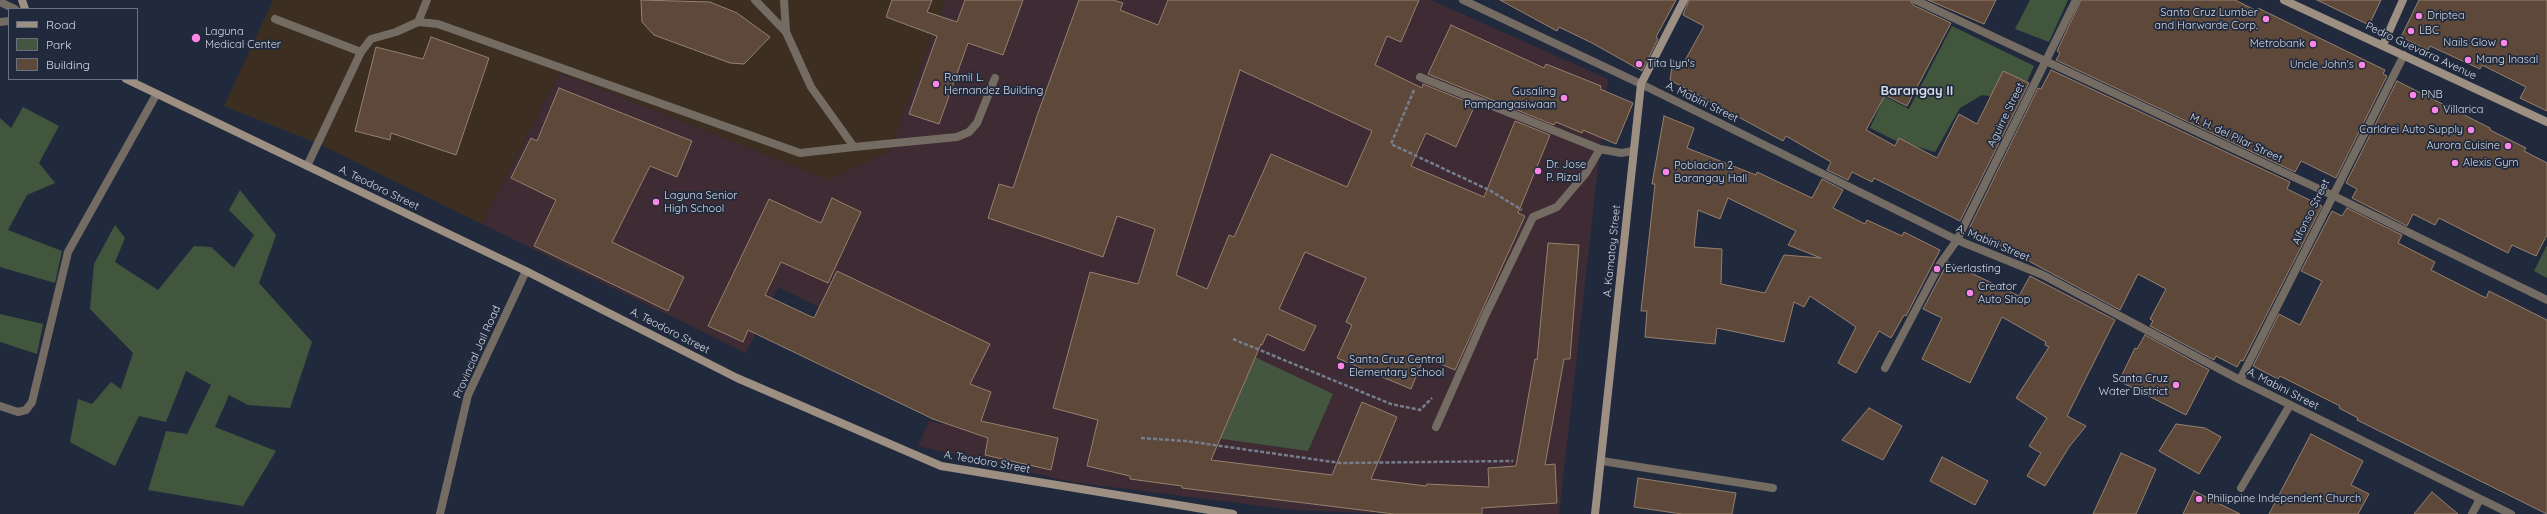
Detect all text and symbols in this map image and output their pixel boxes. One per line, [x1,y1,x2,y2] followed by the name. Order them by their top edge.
[2154,6,2258,32] place label: Santa Cruz Lumber and Harwarde Corp.
[8,8,138,80] legend
[2427,9,2465,23] place label: Driptea
[2414,11,2424,21] marker: Driptea
[2261,14,2271,24] marker: Santa Cruz Lumber and Harwarde Corp.
[46,17,76,32] text: Road
[2363,19,2479,83] street label: Pedro Guevarra Avenue
[2419,24,2439,38] place label: LBC
[205,25,281,51] place label: Laguna Medical Center
[2406,26,2416,36] marker: LBC
[190,32,202,44] marker: Laguna Medical Center
[2443,36,2496,50] place label: Nails Glow
[46,37,71,52] text: Park
[2250,37,2305,51] place label: Metrobank
[2499,38,2509,48] marker: Nails Glow
[2308,39,2318,49] marker: Metrobank
[2476,53,2538,67] place label: Mang Inasal
[2463,55,2473,65] marker: Mang Inasal
[46,57,90,72] text: Building
[1647,57,1695,71] place label: Tita Lyn's
[2290,58,2354,72] place label: Uncle John's
[1634,59,1644,69] marker: Tita Lyn's
[2357,60,2367,70] marker: Uncle John's
[944,71,1043,97] place label: Ramil L. Hernandez Building
[931,79,941,89] marker: Ramil L. Hernandez Building
[1664,79,1740,125] street label: A. Mabini Street
[1985,81,2027,149] street label: Aguirre Street
[1881,83,1953,99] district label: Barangay II
[1464,85,1556,111] place label: Gusaling Pampangasiwaan
[2421,88,2443,102] place label: PNB
[2408,90,2418,100] marker: PNB
[1559,93,1569,103] marker: Gusaling Pampangasiwaan
[2443,103,2483,117] place label: Villarica
[2430,105,2440,115] marker: Villarica
[2188,111,2284,165] street label: M. H. del Pilar Street
[2359,123,2463,137] place label: Carldrei Auto Supply
[2466,125,2476,135] marker: Carldrei Auto Supply
[2426,139,2500,153] place label: Aurora Cuisine
[2503,141,2513,151] marker: Aurora Cuisine
[2463,156,2518,170] place label: Alexis Gym
[1546,158,1586,184] place label: Dr. Jose P. Rizal
[2450,158,2460,168] marker: Alexis Gym
[1674,159,1747,185] place label: Poblacion 2 Barangay Hall
[337,163,421,213] street label: A. Teodoro Street
[1533,166,1543,176] marker: Dr. Jose P. Rizal
[1661,167,1671,177] marker: Poblacion 2 Barangay Hall
[2289,177,2333,247] street label: Alfonso Street
[664,189,738,215] place label: Laguna Senior High School
[651,197,661,207] marker: Laguna Senior High School
[1601,204,1623,298] street label: A. Kamatoy Street
[1954,222,2032,264] street label: A. Mabini Street
[1945,262,2001,276] place label: Everlasting
[1932,264,1942,274] marker: Everlasting
[1978,280,2030,306] place label: Creator Auto Shop
[1965,288,1975,298] marker: Creator Auto Shop
[451,304,503,400] street label: Provincial Jail Road
[628,305,712,357] street label: A. Teodoro Street
[1349,353,1444,379] place label: Santa Cruz Central Elementary School
[1336,361,1346,371] marker: Santa Cruz Central Elementary School
[2245,365,2321,413] street label: A. Mabini Street
[2099,372,2168,398] place label: Santa Cruz Water District
[2171,380,2181,390] marker: Santa Cruz Water District
[943,448,1031,476] street label: A. Teodoro Street
[2207,492,2361,506] place label: Philippine Independent Church
[2194,494,2204,504] marker: Philippine Independent Church

